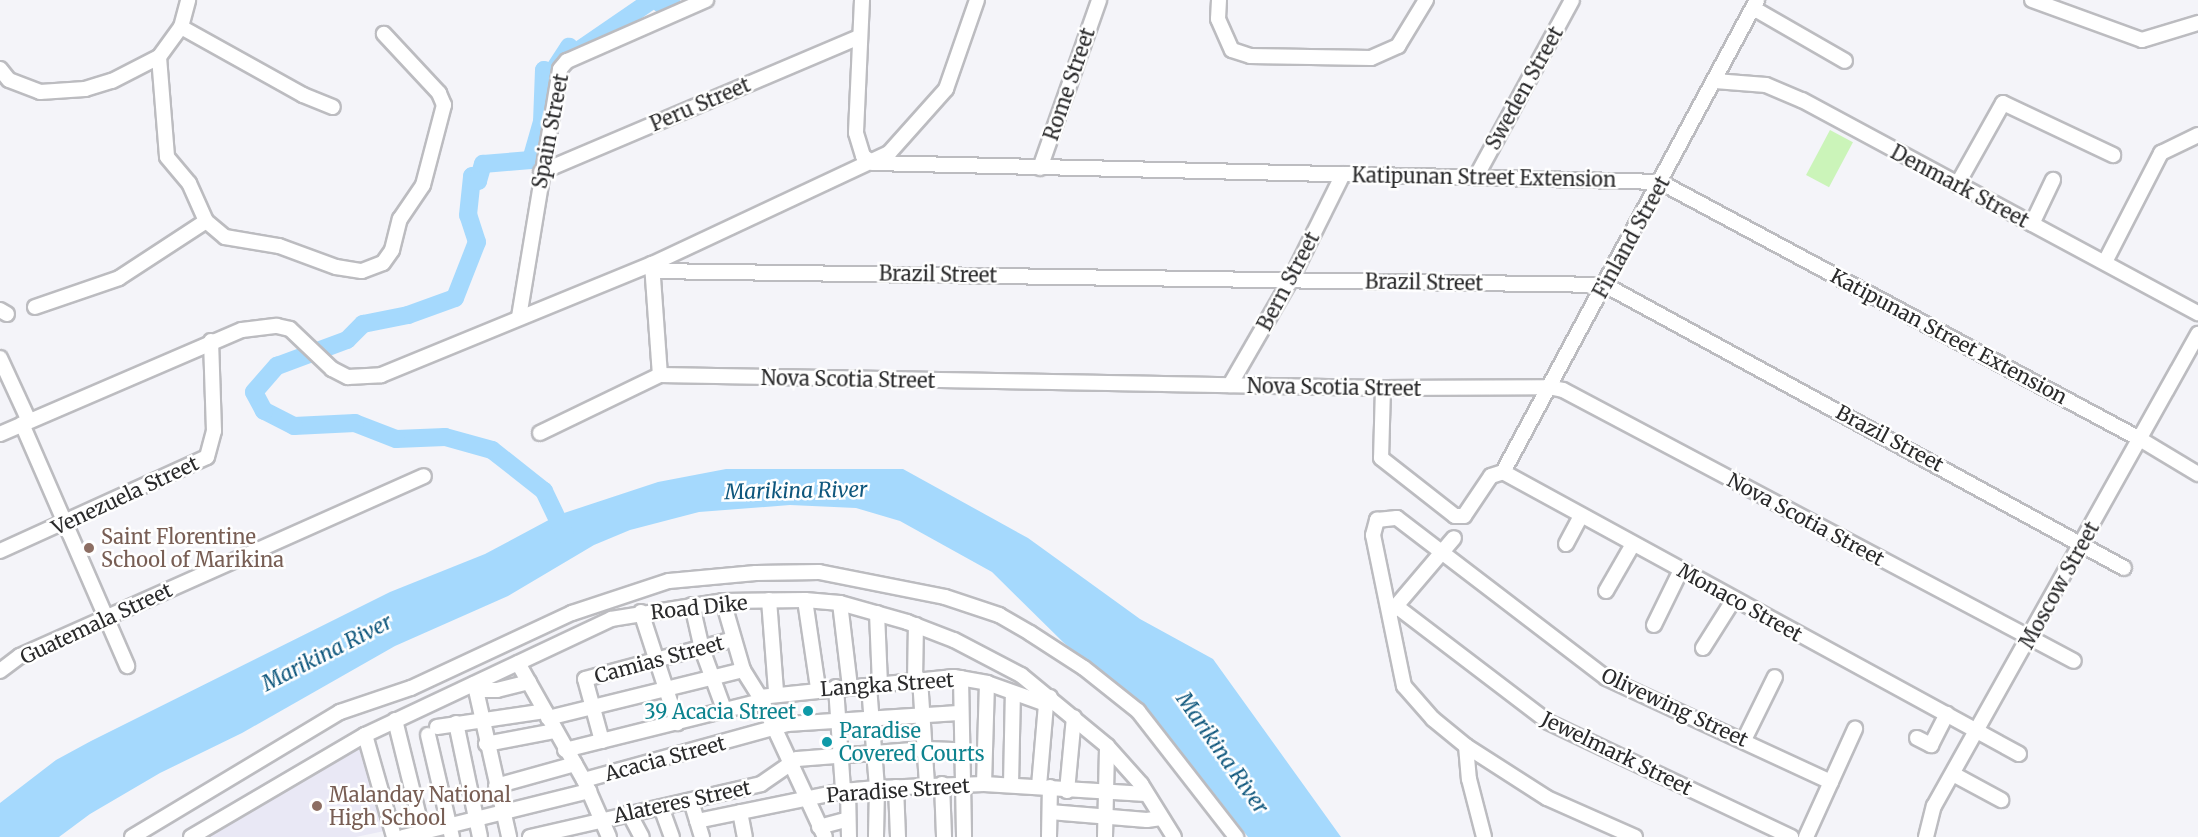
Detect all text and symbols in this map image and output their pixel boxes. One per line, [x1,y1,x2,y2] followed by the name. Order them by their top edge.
[1480,22,1568,154] street label: Sweden Street
[1039,24,1099,144] street label: Rome Street
[527,71,573,191] street label: Spain Street
[646,72,754,136] street label: Peru Street
[1887,140,2033,232] street label: Denmark Street
[1352,163,1616,191] street label: Katipunan Street Extension
[1588,172,1674,302] street label: Finland Street
[1252,227,1324,335] street label: Bern Street
[879,261,997,287] street label: Brazil Street
[1827,263,2071,409] street label: Katipunan Street Extension
[1365,269,1483,295] street label: Brazil Street
[761,365,935,393] street label: Nova Scotia Street
[1247,373,1421,401] street label: Nova Scotia Street
[1832,400,1948,476] street label: Brazil Street
[48,451,202,539] street label: Venezuela Street
[1723,467,1889,571] street label: Nova Scotia Street
[724,477,868,505] water label: Marikina River
[2014,517,2104,653] street label: Moscow Street
[101,524,284,571] place label: Saint Florentine School of Marikina
[82,541,96,555] marker: Saint Florentine School of Marikina
[1673,558,1807,646] street label: Monaco Street
[16,577,176,669] street label: Guatemala Street
[649,590,749,624] street label: Road Dike
[258,609,396,697] water label: Marikina River
[592,630,726,688] street label: Camias Street
[1598,663,1752,751] street label: Olivewing Street
[819,667,955,701] street label: Langka Street
[1171,687,1273,819] water label: Marikina River
[644,699,796,723] place label: 39 Acacia Street
[801,704,815,718] marker: 39 Acacia Street
[1538,706,1696,800] street label: Jewelmark Street
[839,718,985,765] place label: Paradise Covered Courts
[602,730,728,786] street label: Acacia Street
[820,735,834,749] marker: Paradise Covered Courts
[825,773,971,807] street label: Paradise Street
[611,775,753,827] street label: Alateres Street
[329,783,511,830] place label: Malanday National High School
[310,799,324,813] marker: Malanday National High School

